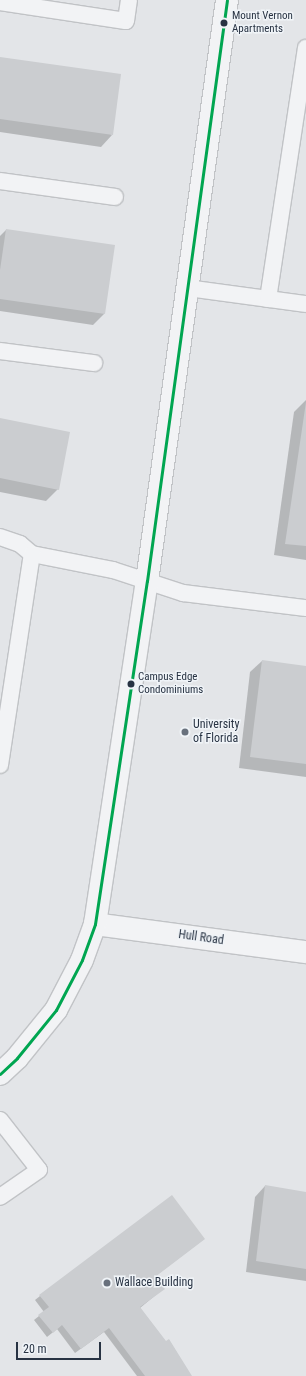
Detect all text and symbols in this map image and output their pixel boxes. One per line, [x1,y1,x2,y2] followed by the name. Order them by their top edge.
[232,10,293,36] place label: Mount Vernon Apartments
[219,18,229,28] marker: Mount Vernon Apartments
[138,671,203,697] place label: Campus Edge Condominiums
[126,679,136,689] marker: Campus Edge Condominiums
[193,718,239,746] place label: University of Florida
[180,727,190,737] marker: University of Florida
[177,928,225,948] street label: Hull Road
[115,1276,193,1290] place label: Wallace Building
[102,1278,112,1288] marker: Wallace Building
[18,1334,103,1360] scale bar
[23,1342,47,1356] text: 20 m

